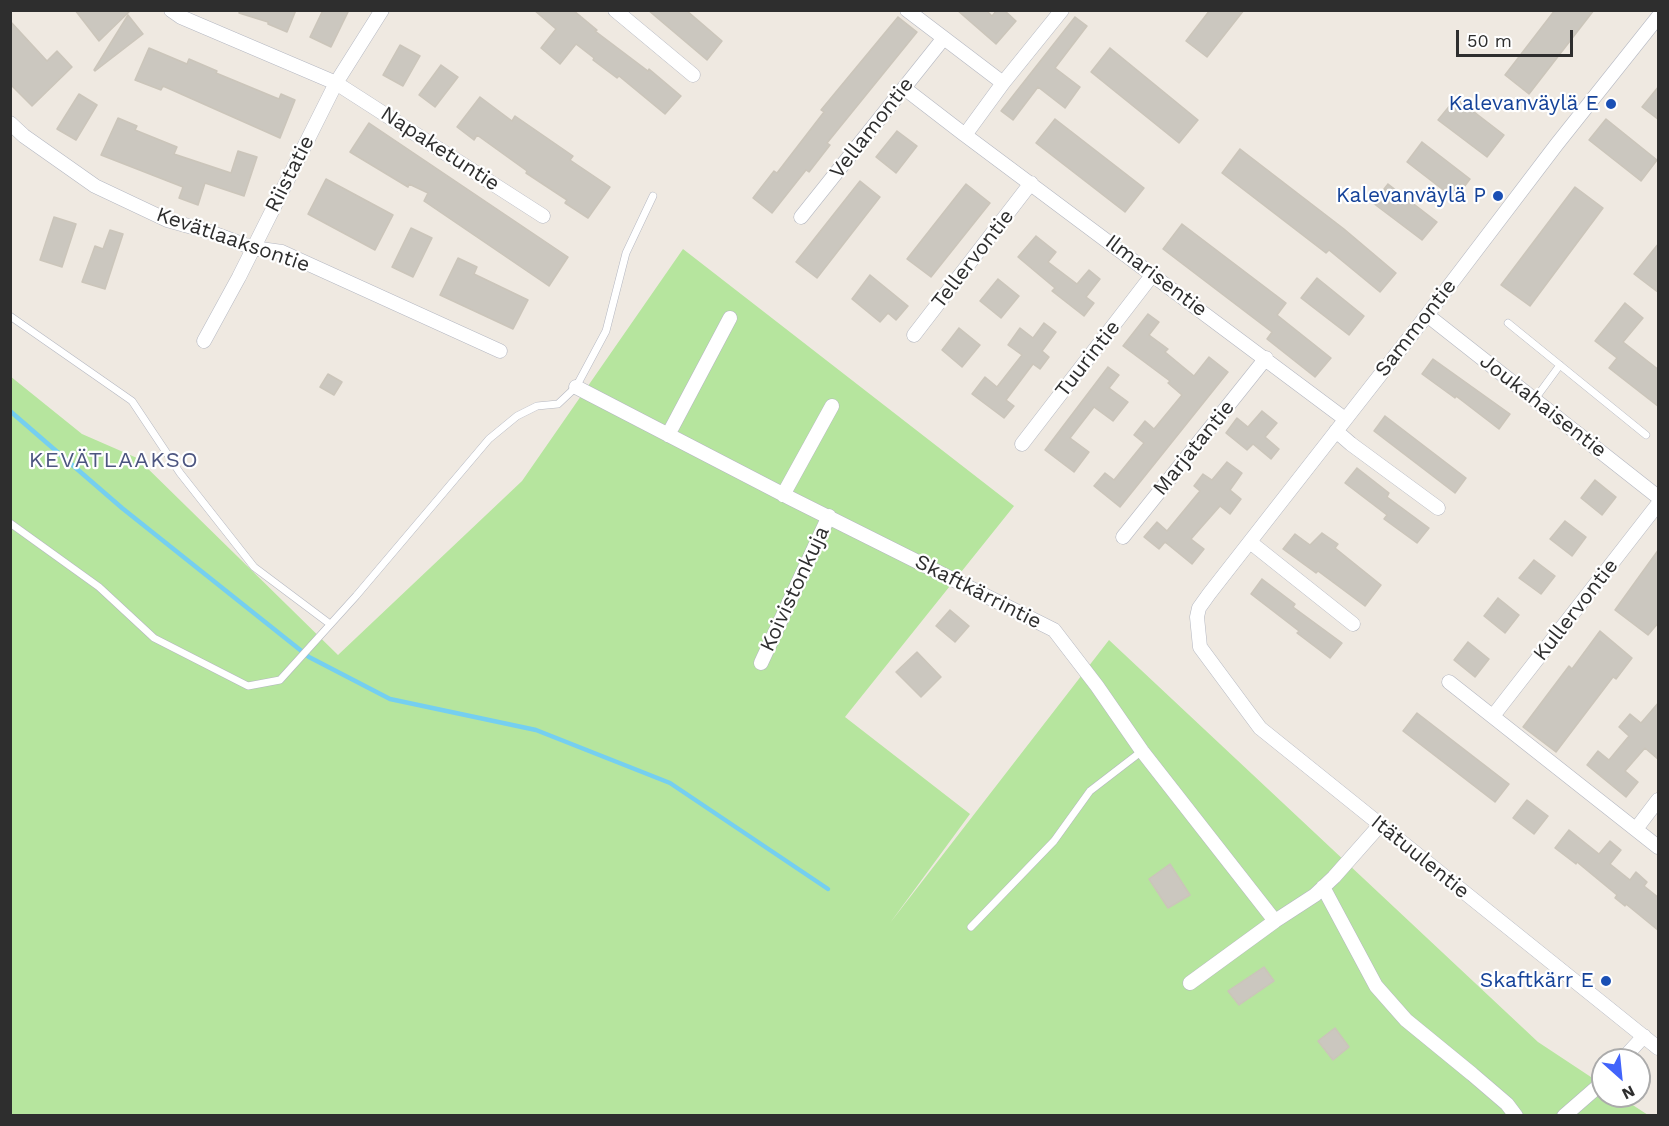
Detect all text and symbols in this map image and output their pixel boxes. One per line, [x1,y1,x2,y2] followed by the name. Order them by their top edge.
[1459,18,1576,56] scale bar
[1467,30,1512,51] text: 50 m
[825,72,919,184] street label: Vellamontie
[1448,91,1599,117] place label: Kalevanväylä E
[1604,97,1618,111] marker: Kalevanväylä E
[376,101,504,197] street label: Napaketuntie
[260,131,320,217] street label: Riistatie
[1336,183,1486,209] place label: Kalevanväylä P
[1491,189,1505,203] marker: Kalevanväylä P
[153,202,313,278] street label: Kevätlaaksontie
[926,204,1020,314] street label: Tellervontie
[1100,229,1212,323] street label: Ilmarisentie
[1370,274,1462,382] street label: Sammontie
[1050,315,1126,403] street label: Tuurintie
[1475,349,1611,463] street label: Joukahaisentie
[1148,395,1240,501] street label: Marjatantie
[29,448,199,474] district label: KEVÄTLAAKSO
[755,522,835,656] street label: Koivistonkuja
[911,549,1045,635] street label: Skaftkärrintie
[1528,554,1624,666] street label: Kullervontie
[1366,810,1474,904] street label: Itätuulentie
[1480,968,1594,994] place label: Skaftkärr E
[1599,974,1613,988] marker: Skaftkärr E
[1591,1048,1651,1108] north arrow
[1619,1082,1638,1104] text: N

